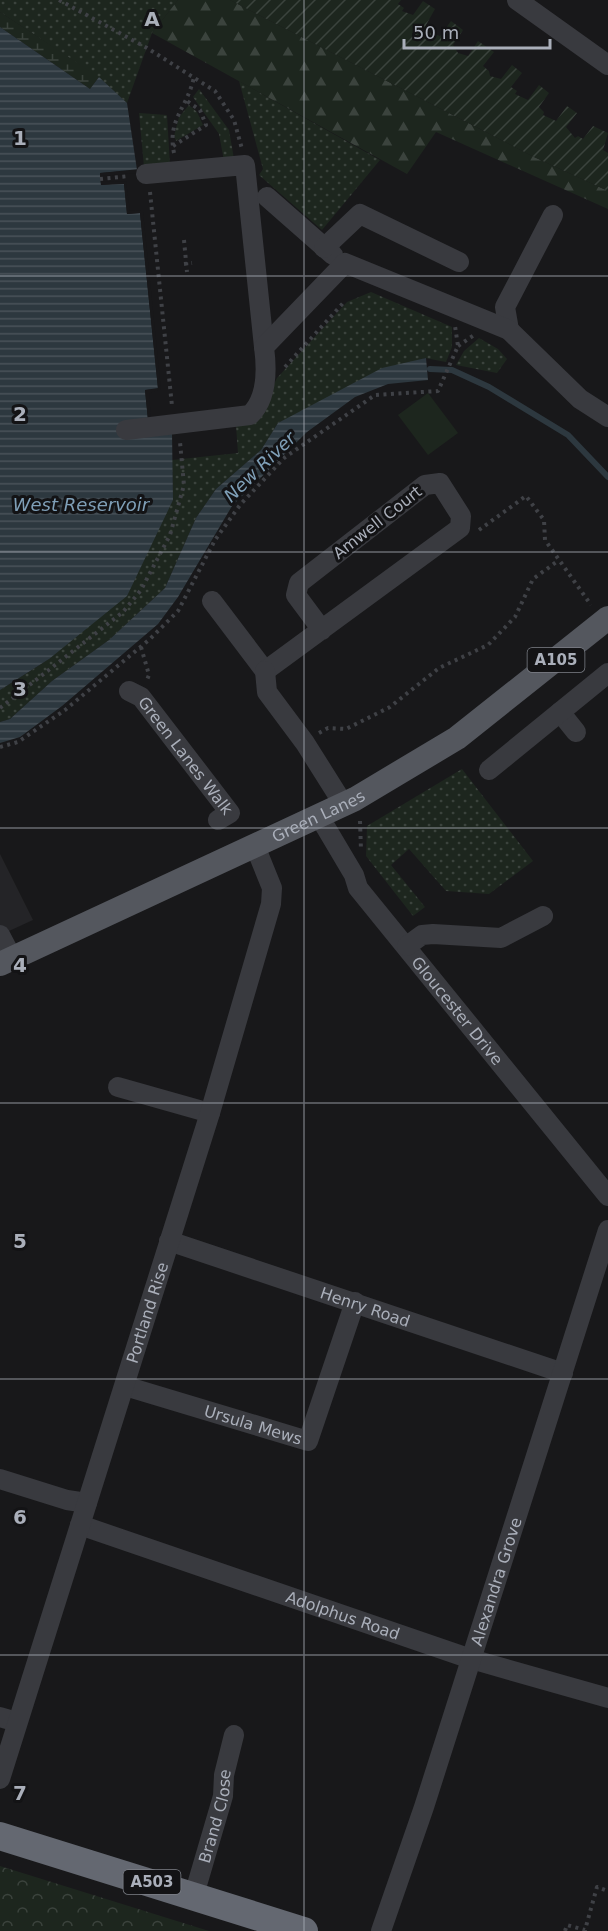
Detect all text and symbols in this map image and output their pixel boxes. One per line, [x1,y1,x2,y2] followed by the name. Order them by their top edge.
[144,7,160,31] text: A
[404,12,550,50] scale bar
[413,22,459,43] text: 50 m
[13,126,27,150] text: 1
[13,402,27,426] text: 2
[219,426,301,506] water label: New River
[329,482,425,563] street label: Amwell Court
[13,494,151,515] water label: West Reservoir
[528,648,584,672] road number: A105
[13,677,27,701] text: 3
[134,693,237,819] street label: Green Lanes Walk
[269,786,369,846] street label: Green Lanes
[13,953,27,977] text: 4
[407,953,507,1069] street label: Gloucester Drive
[13,1229,27,1253] text: 5
[123,1260,172,1366] street label: Portland Rise
[318,1283,412,1331] street label: Henry Road
[202,1401,304,1449] street label: Ursula Mews
[13,1505,27,1529] text: 6
[467,1515,526,1648] street label: Alexandra Grove
[283,1587,402,1644] street label: Adolphus Road
[195,1767,235,1865] street label: Brand Close
[13,1781,27,1805] text: 7
[124,1870,180,1894] road number: A503

